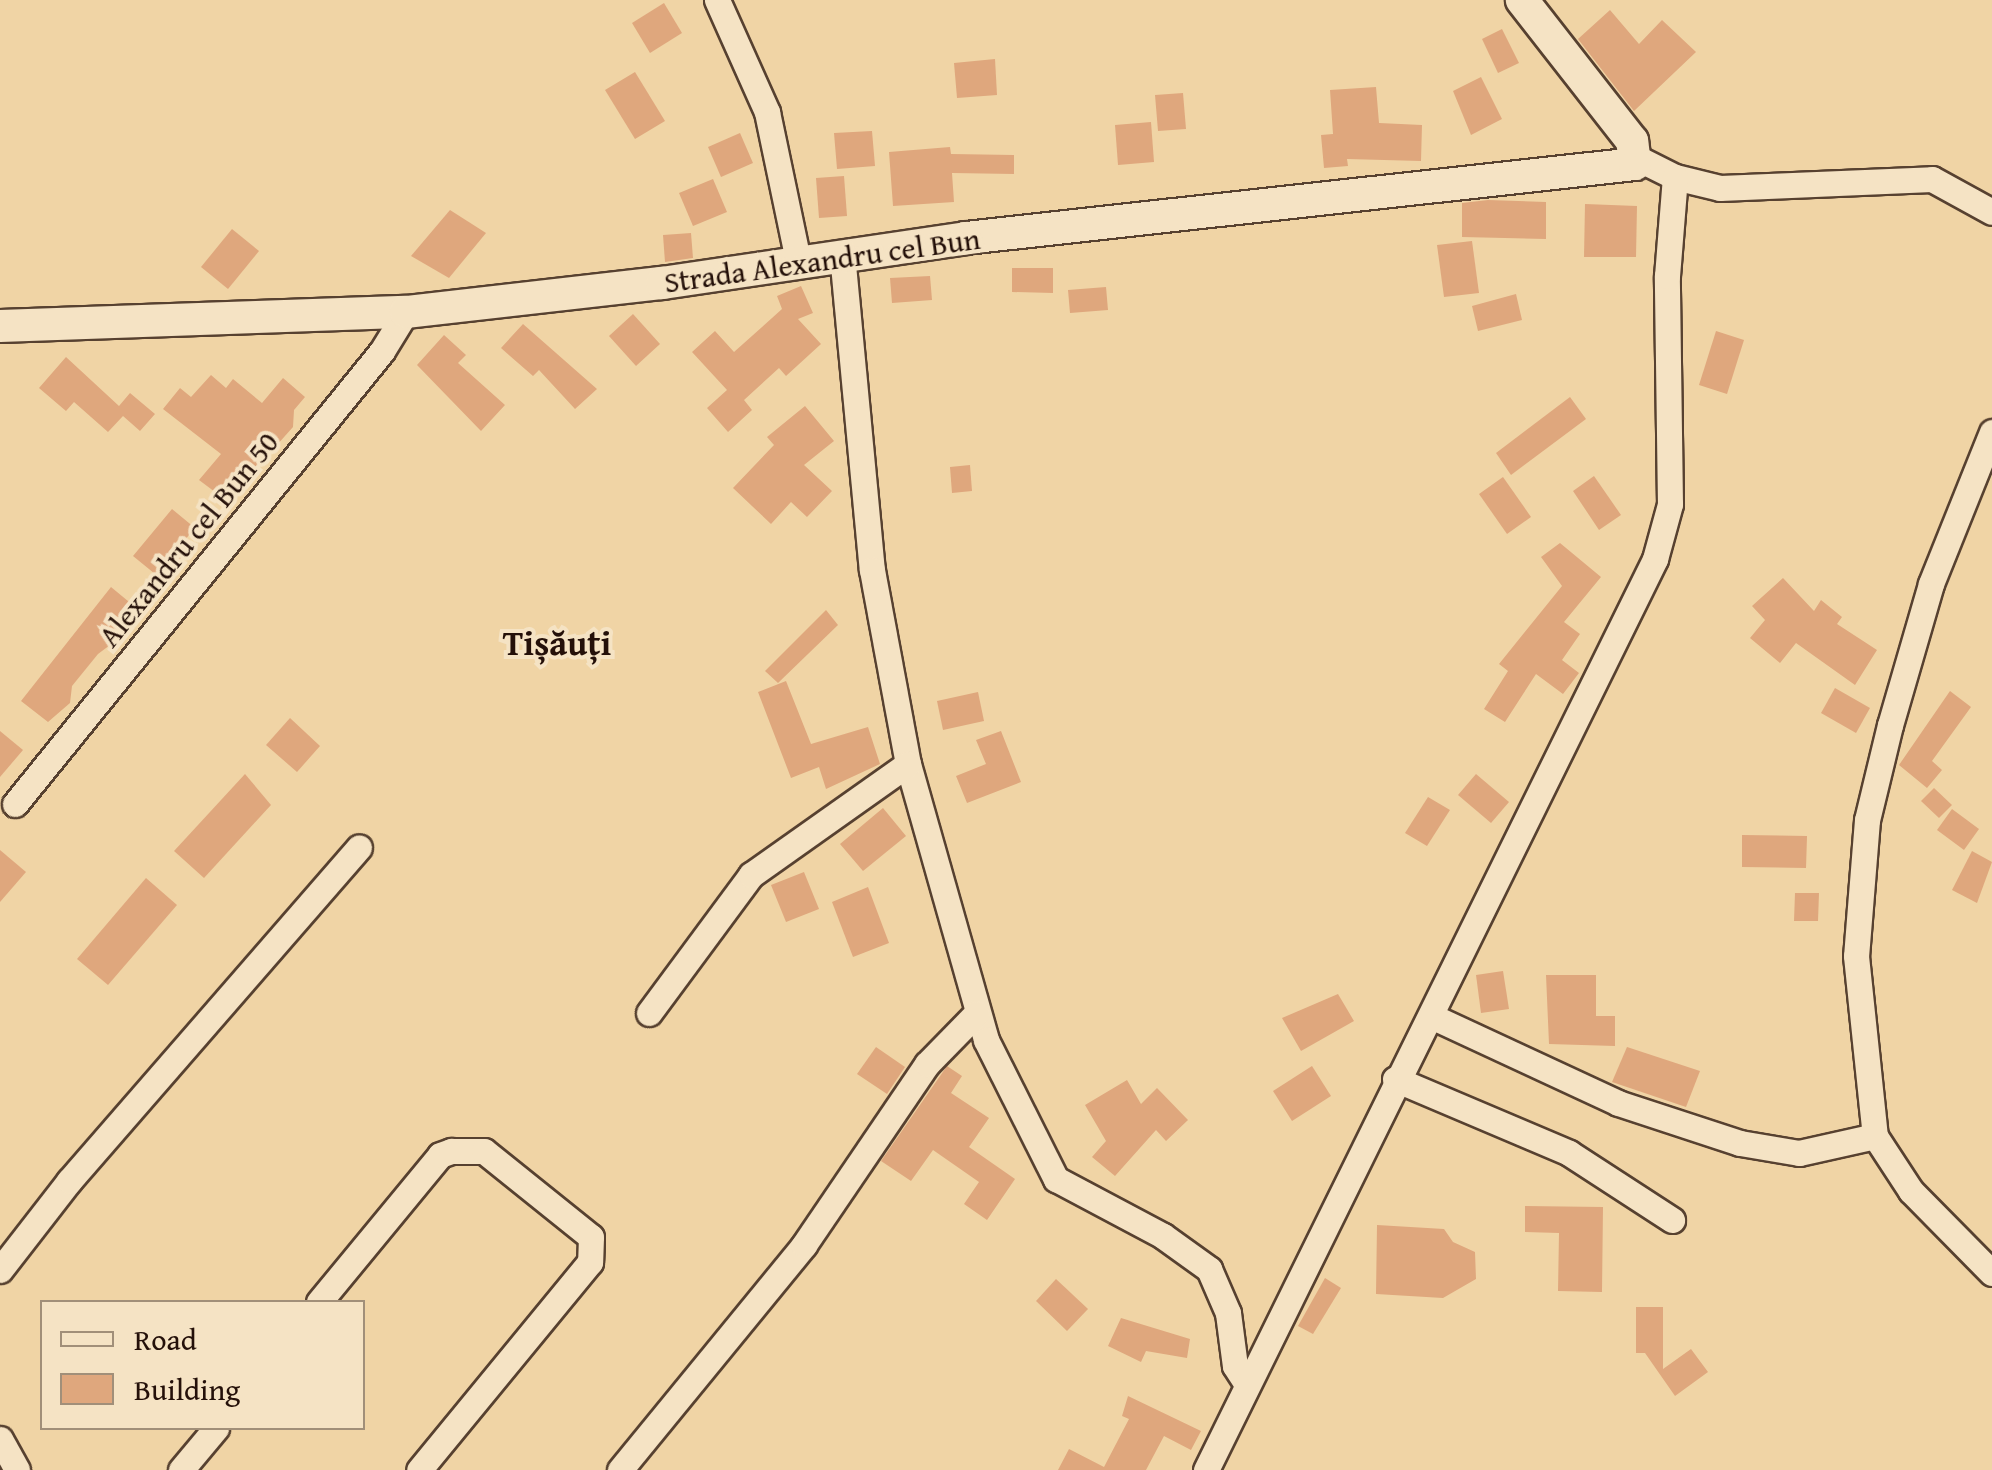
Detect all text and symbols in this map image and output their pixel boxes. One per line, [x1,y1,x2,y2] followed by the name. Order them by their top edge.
[662,220,982,300] street label: Strada Alexandru cel Bun
[90,424,286,654] street label: Alexandru cel Bun 50
[503,622,611,664] district label: Tișăuți
[40,1300,365,1430] legend
[134,1317,197,1361] text: Road
[134,1367,240,1411] text: Building

